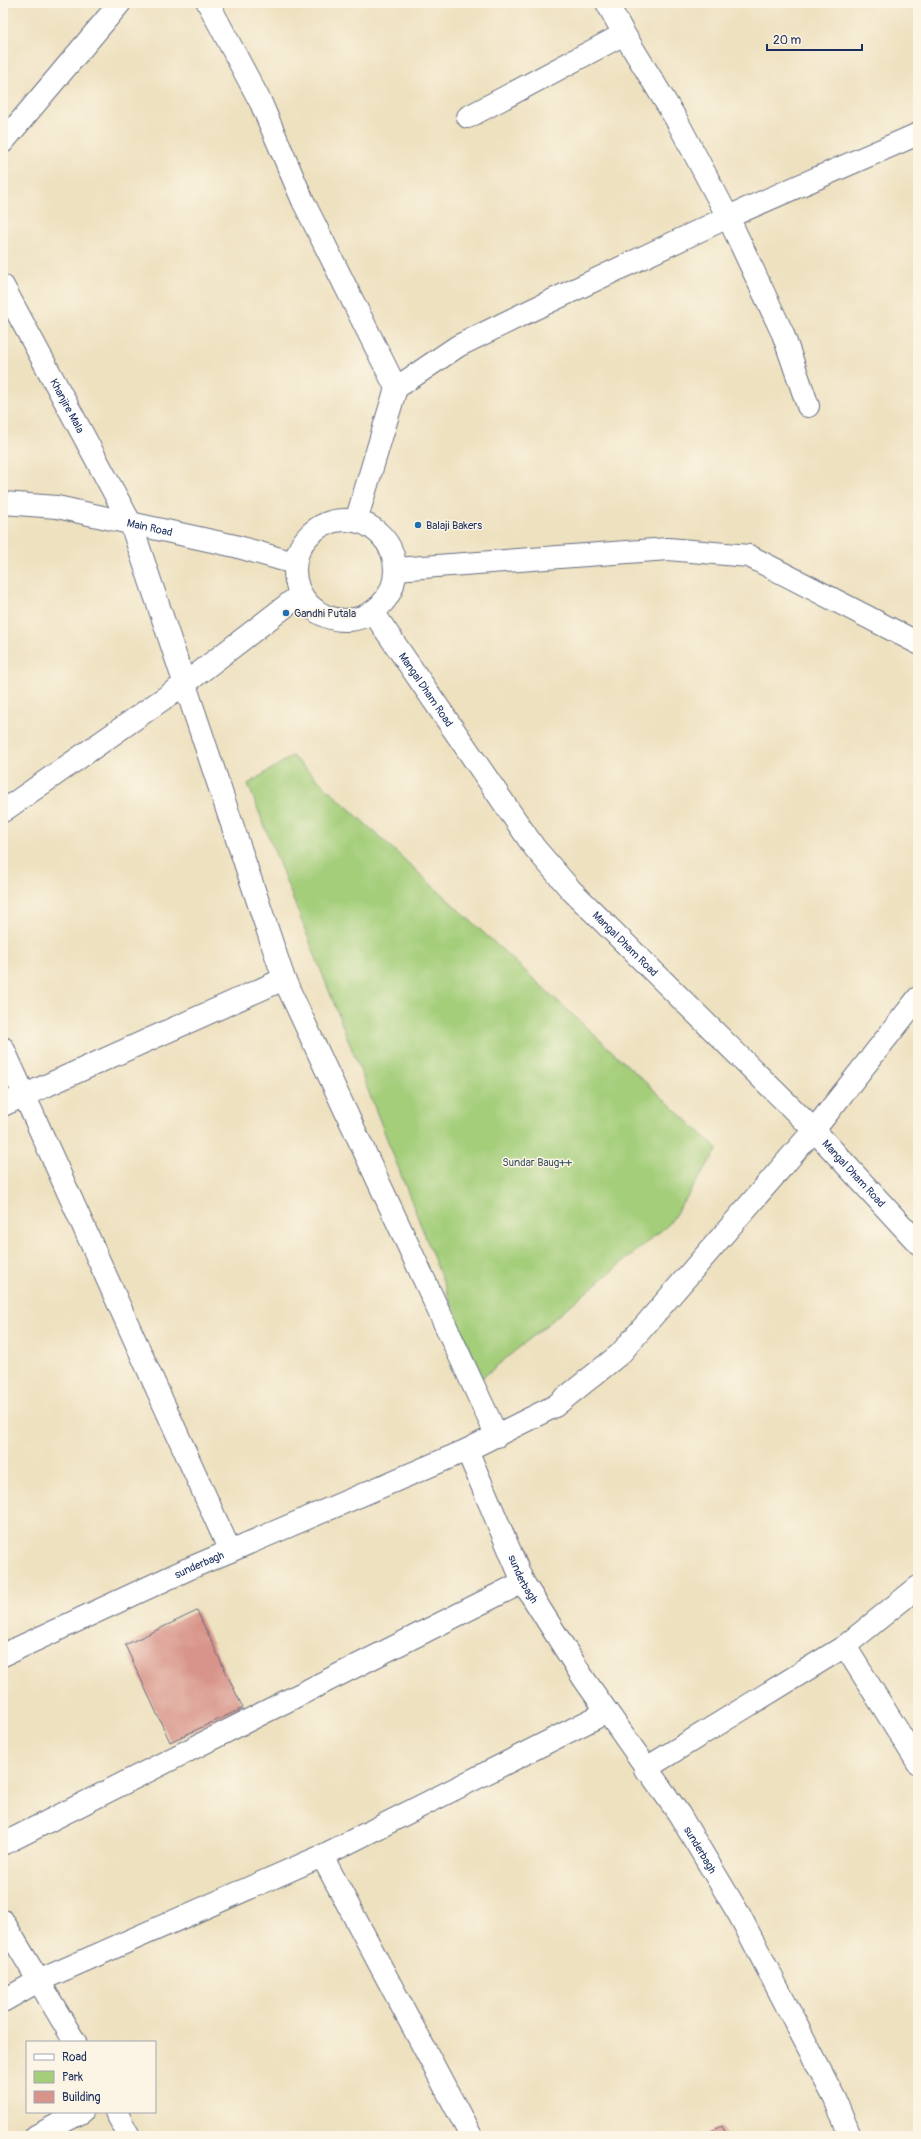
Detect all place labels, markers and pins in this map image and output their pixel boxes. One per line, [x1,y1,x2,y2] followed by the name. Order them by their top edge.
[426,519,482,532] place label: Balaji Bakers
[413,520,423,530] marker: Balaji Bakers
[294,607,356,620] place label: Gandhi Putala
[281,608,291,618] marker: Gandhi Putala

